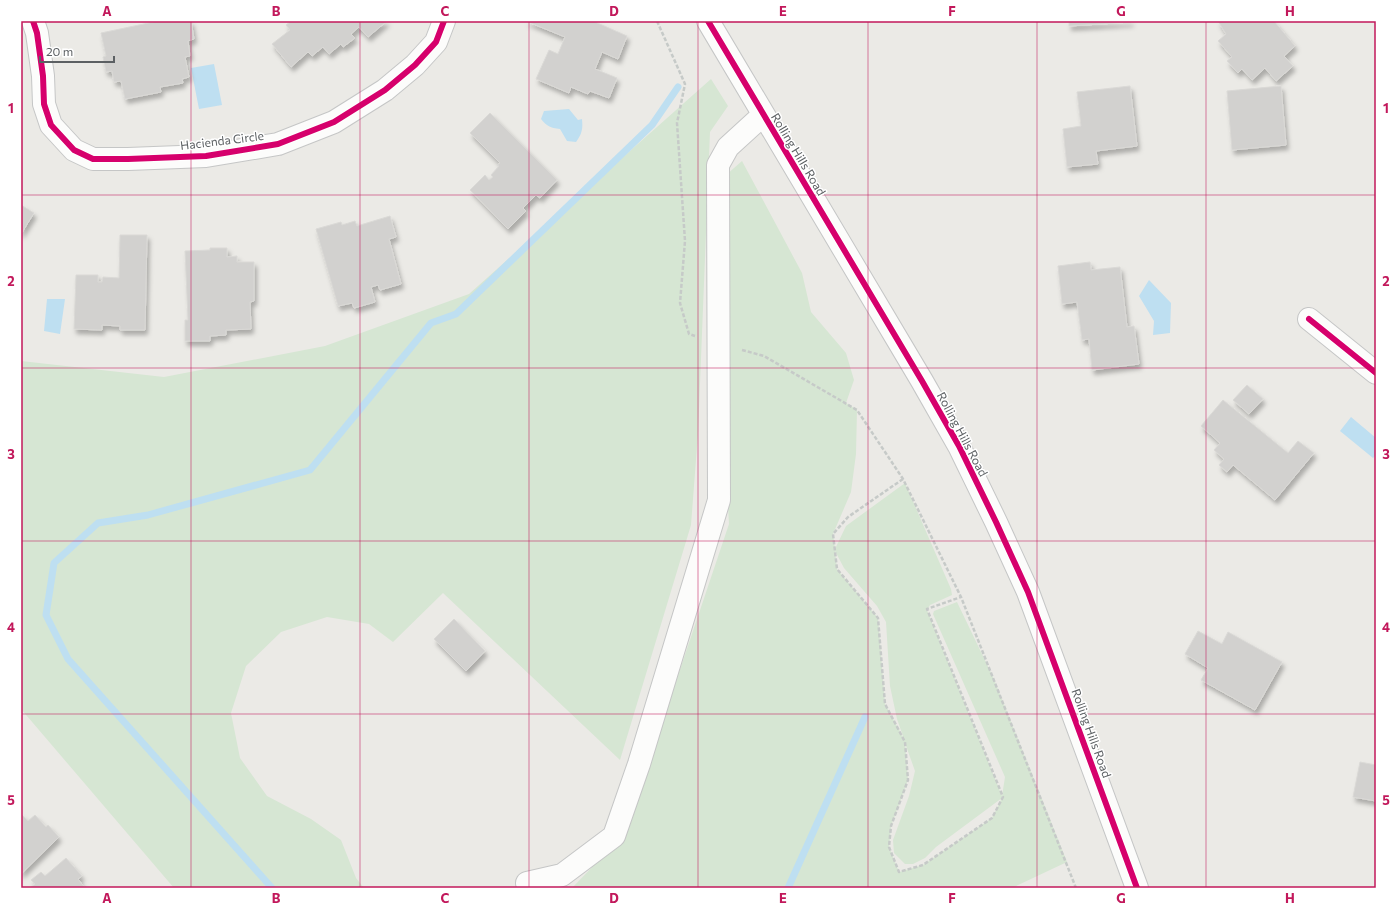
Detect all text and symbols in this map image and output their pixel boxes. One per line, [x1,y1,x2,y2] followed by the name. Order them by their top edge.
[102,3,112,19] text: A
[272,3,281,19] text: B
[441,3,450,19] text: C
[609,3,619,19] text: D
[779,3,787,19] text: E
[948,3,956,19] text: F
[1116,3,1126,19] text: G
[1285,3,1295,19] text: H
[40,38,114,64] scale bar
[46,44,73,58] text: 20 m
[8,100,14,116] text: 1
[1383,100,1389,116] text: 1
[769,110,829,198] street label: Rolling Hills Road
[179,128,265,152] street label: Hacienda Circle
[7,273,15,289] text: 2
[1382,273,1390,289] text: 2
[935,389,991,479] street label: Rolling Hills Road
[7,446,15,462] text: 3
[1382,446,1390,462] text: 3
[7,619,15,635] text: 4
[1382,619,1390,635] text: 4
[1069,687,1115,779] street label: Rolling Hills Road
[7,792,15,808] text: 5
[1382,792,1390,808] text: 5
[102,890,112,906] text: A
[272,890,281,906] text: B
[441,890,450,906] text: C
[609,890,619,906] text: D
[779,890,787,906] text: E
[948,890,956,906] text: F
[1116,890,1126,906] text: G
[1285,890,1295,906] text: H

